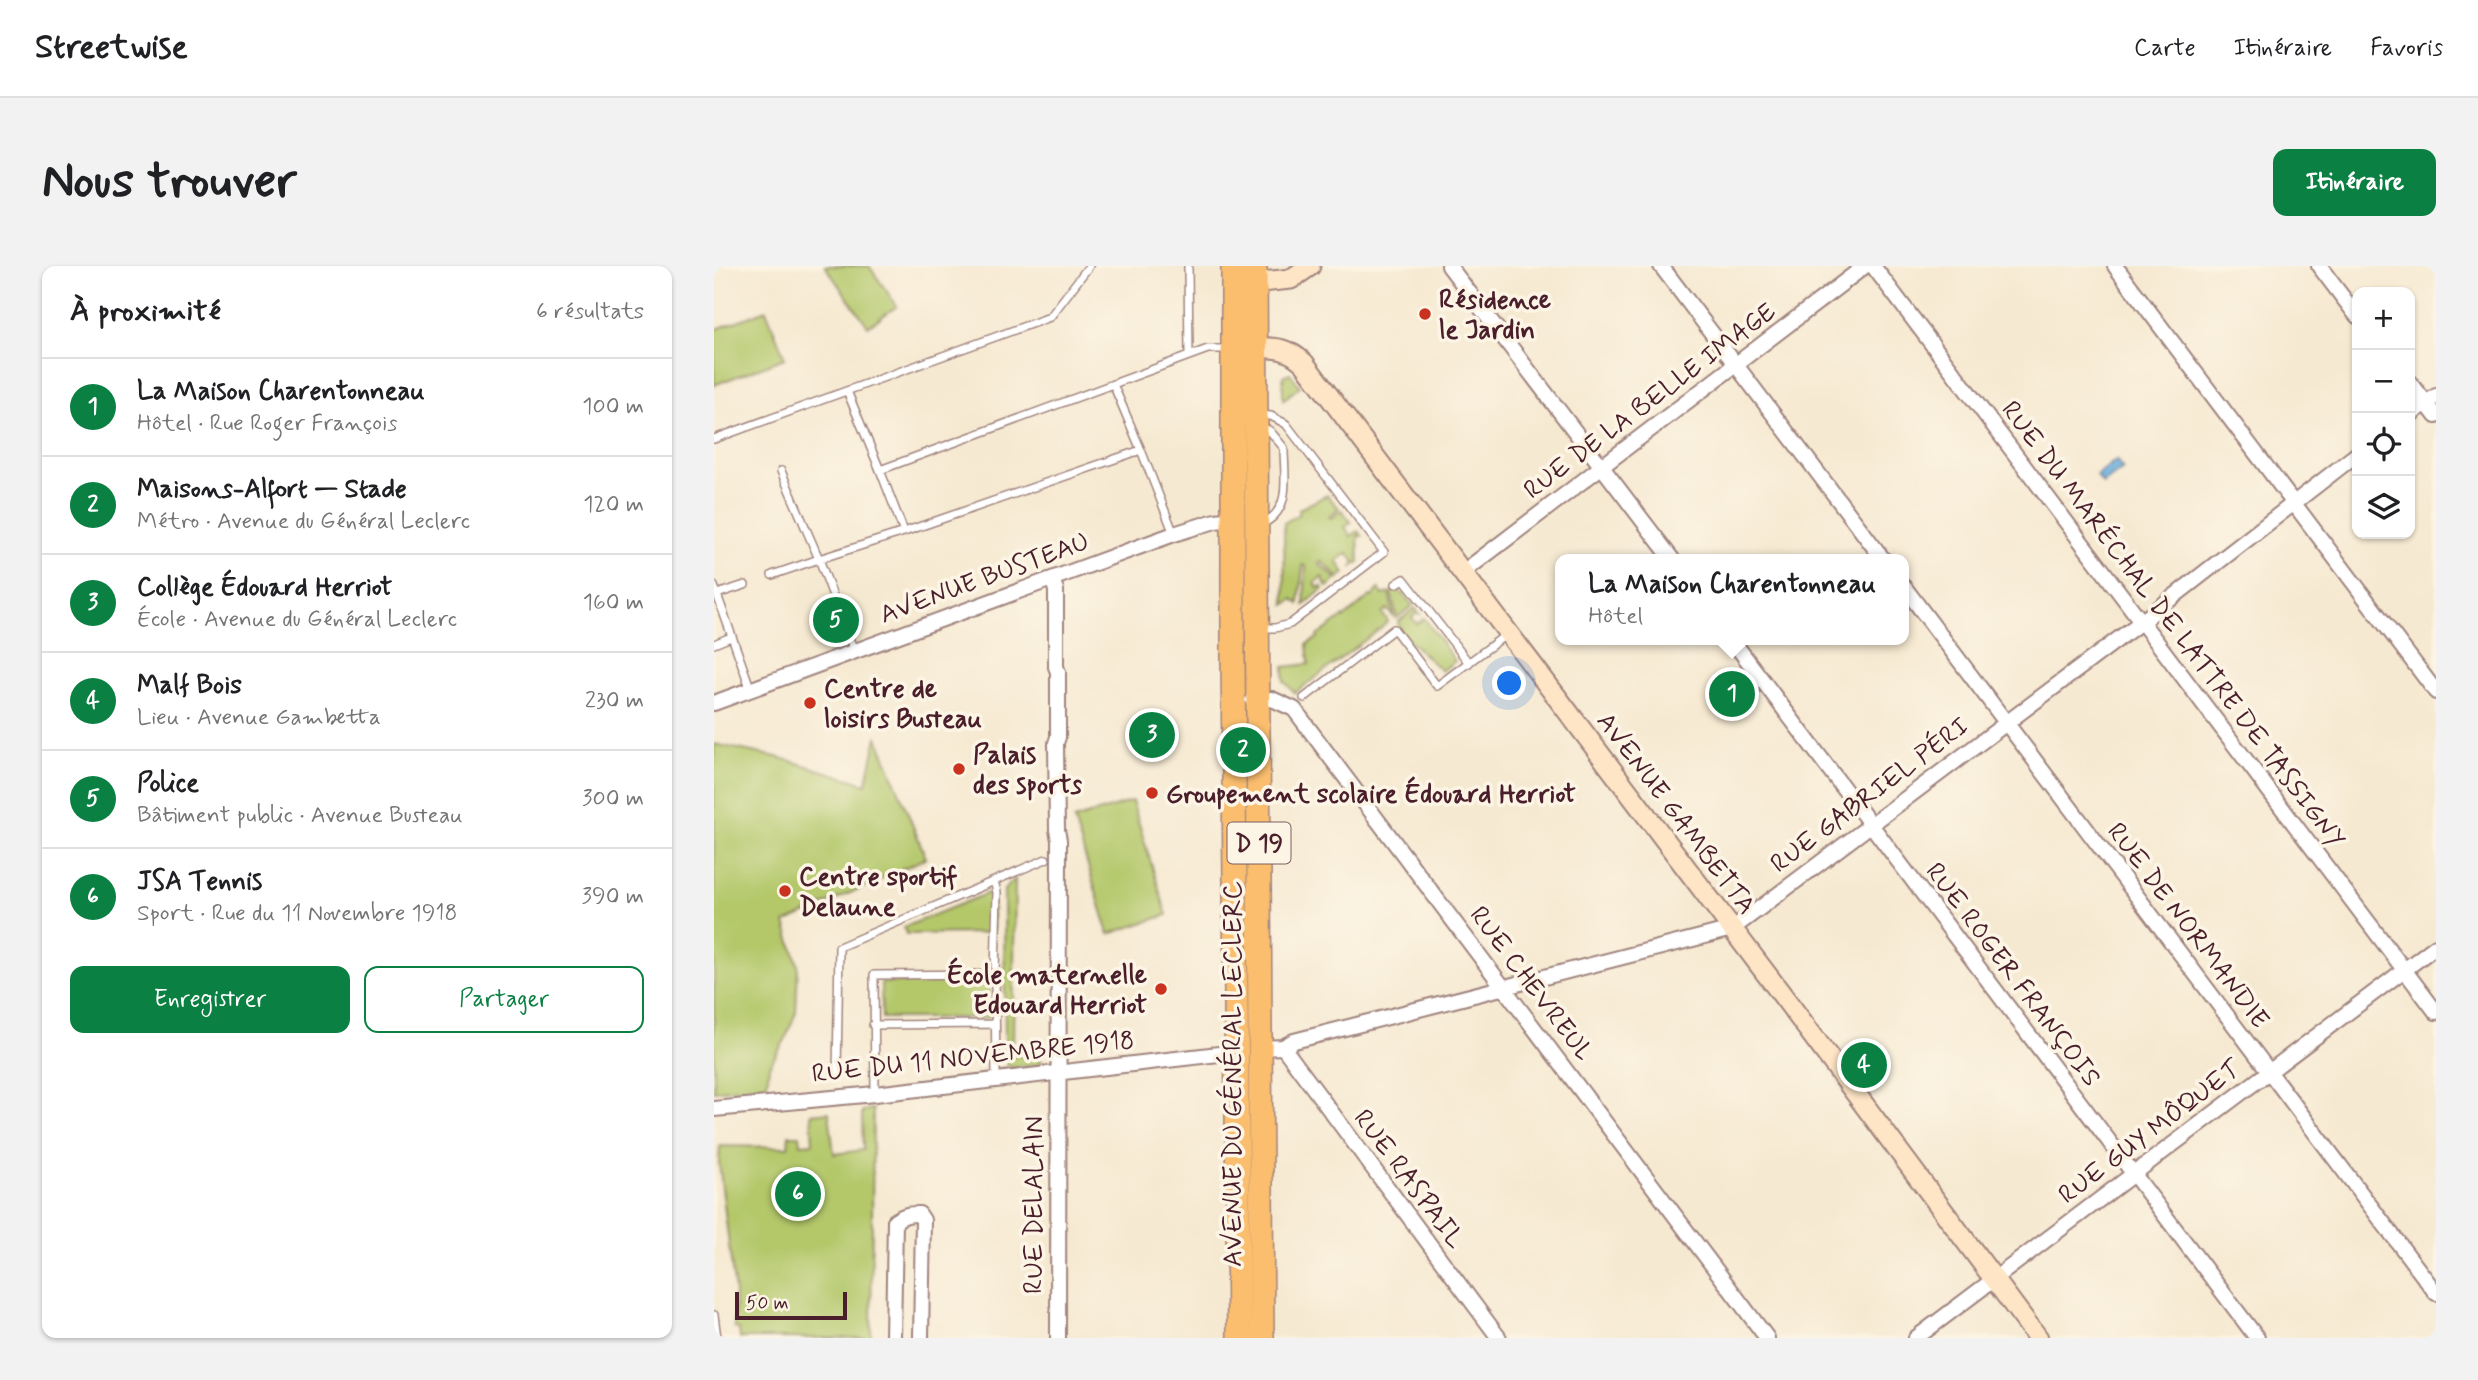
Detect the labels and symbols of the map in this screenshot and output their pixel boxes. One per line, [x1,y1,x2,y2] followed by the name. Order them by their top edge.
[1439,284,1551,348] place label: Résidence le Jardin
[1517,296,1783,508] street label: RUE DE LA BELLE IMAGE
[1417,306,1433,322] marker: Résidence le Jardin
[1993,393,2354,856] street label: RUE DU MARÉCHAL DE LATTRE DE TASSIGNY
[875,525,1094,633] street label: AVENUE BUSTEAU
[813,594,859,646] pin: 5
[1492,666,1526,700] your location
[1709,668,1755,720] pin: 1
[824,673,982,737] place label: Centre de loisirs Busteau
[802,695,818,711] marker: Centre de loisirs Busteau
[1588,706,1763,922] street label: AVENUE GAMBETTA
[1763,708,1976,881] street label: RUE GABRIEL PÉRI
[1129,709,1175,761] pin: 3
[1220,724,1266,776] pin: 2
[973,739,1083,803] place label: Palais des sports
[951,761,967,777] marker: Palais des sports
[1166,776,1576,812] place label: Groupement scolaire Édouard Herriot
[1144,785,1160,801] marker: Groupement scolaire Édouard Herriot
[2099,816,2276,1036] street label: RUE DE NORMANDIE
[1228,822,1290,864] road number: D 19
[1917,856,2108,1094] street label: RUE ROGER FRANÇOIS
[799,861,958,925] place label: Centre sportif Delaune
[1215,881,1251,1267] street label: AVENUE DU GÉNÉRAL LECLERC
[777,883,793,899] marker: Centre sportif Delaune
[1461,900,1600,1069] street label: RUE CHEVREUL
[947,957,1147,1023] place label: École maternelle Edouard Herriot
[1153,981,1169,997] marker: École maternelle Edouard Herriot
[810,1024,1136,1092] street label: RUE DU 11 NOVEMBRE 1918
[1841,1039,1887,1091] pin: 4
[2052,1052,2249,1212] street label: RUE GUY MÔQUET
[1345,1103,1472,1255] street label: RUE RASPAIL
[1018,1116,1052,1294] street label: RUE DELALAIN
[775,1168,821,1220] pin: 6
[735,1289,847,1321] scale bar

